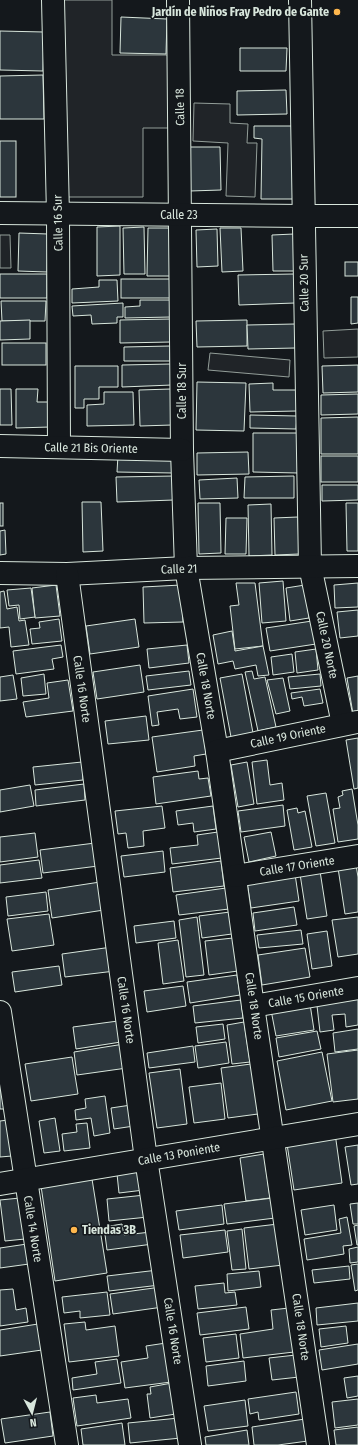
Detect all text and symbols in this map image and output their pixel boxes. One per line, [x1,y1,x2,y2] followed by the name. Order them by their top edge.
[151,5,329,19] place label: Jardín de Niños Fray Pedro de Gante
[332,7,342,17] marker: Jardín de Niños Fray Pedro de Gante
[173,88,187,126] street label: Calle 18
[50,194,65,251] street label: Calle 16 Sur
[160,208,198,222] street label: Calle 23
[296,253,312,312] street label: Calle 20 Sur
[175,362,189,419] street label: Calle 18 Sur
[44,440,138,456] street label: Calle 21 Bis Oriente
[161,561,197,577] street label: Calle 21
[313,610,341,680] street label: Calle 20 Norte
[193,651,219,721] street label: Calle 18 Norte
[70,655,94,724] street label: Calle 16 Norte
[249,721,327,751] street label: Calle 19 Oriente
[258,853,336,879] street label: Calle 17 Oriente
[242,971,266,1041] street label: Calle 18 Norte
[114,976,138,1045] street label: Calle 16 Norte
[267,983,345,1011] street label: Calle 15 Oriente
[137,1140,221,1168] street label: Calle 13 Poniente
[21,1195,45,1264] street label: Calle 14 Norte
[82,1223,136,1237] place label: Tiendas 3B
[69,1225,79,1235] marker: Tiendas 3B
[289,1292,313,1362] street label: Calle 18 Norte
[161,1296,185,1366] street label: Calle 16 Norte
[12,1393,52,1433] north arrow
[29,1416,37,1429] text: N

